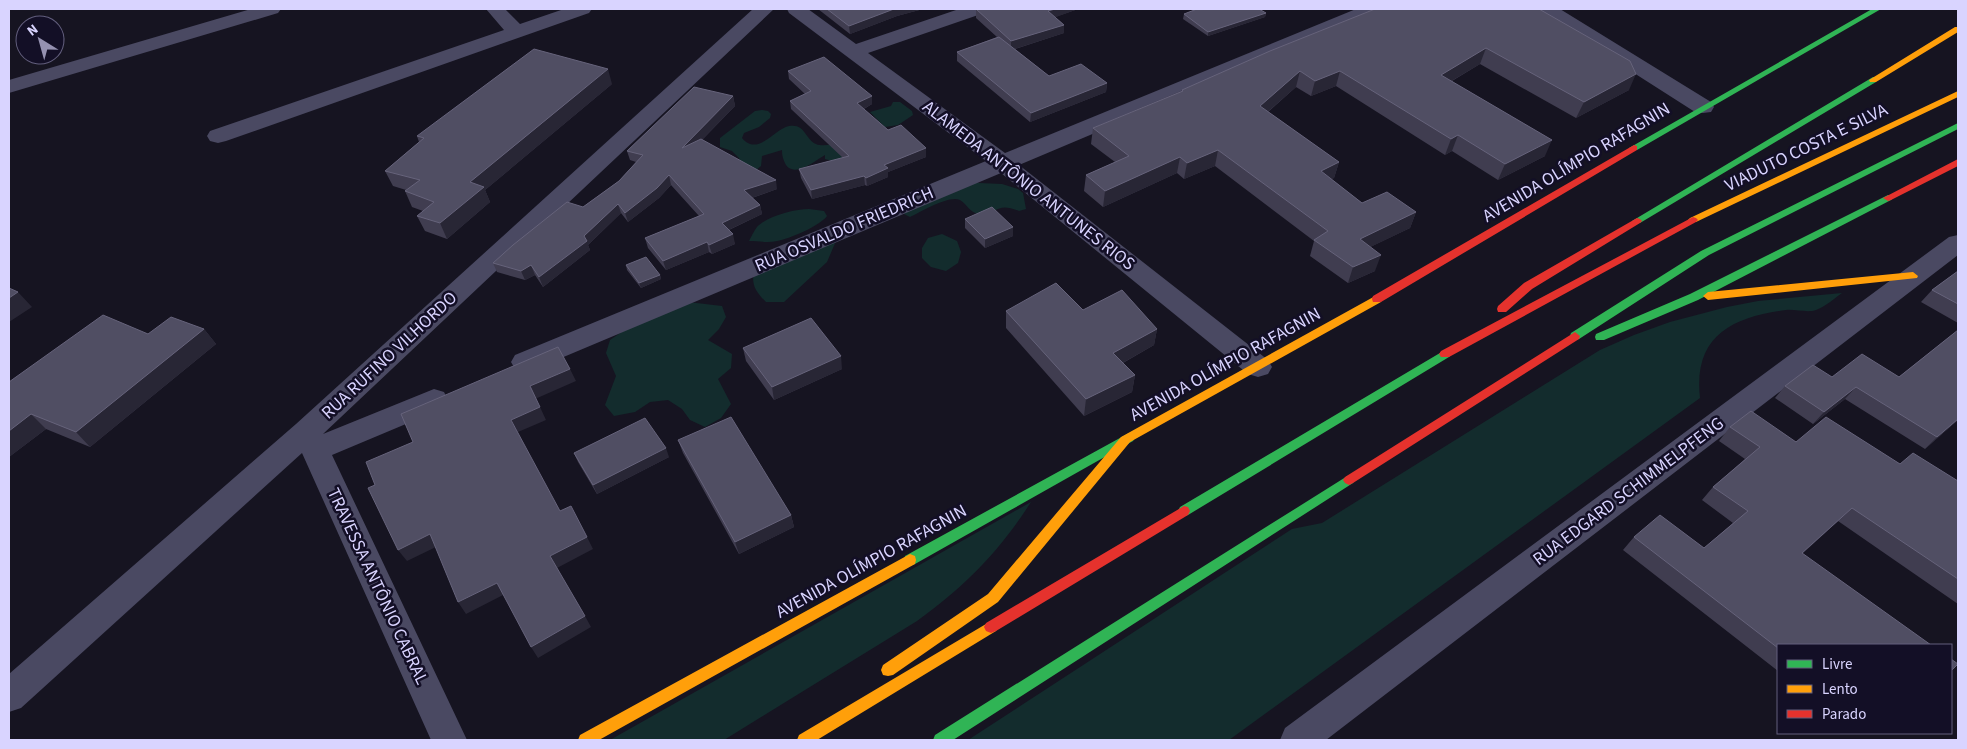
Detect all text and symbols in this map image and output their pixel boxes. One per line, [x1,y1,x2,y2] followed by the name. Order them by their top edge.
[15,15,65,65] north arrow
[23,20,43,41] text: N
[917,95,1140,276] street label: ALAMEDA ANTÔNIO ANTUNES RIOS
[1478,96,1675,228] street label: AVENIDA OLÍMPIO RAFAGNIN
[1721,97,1892,198] street label: VIADUTO COSTA E SILVA
[751,180,937,278] street label: RUA OSVALDO FRIEDRICH
[316,286,463,425] street label: RUA RUFINO VILHORDO
[1125,301,1325,427] street label: AVENIDA OLÍMPIO RAFAGNIN
[1528,411,1729,572] street label: RUA EDGARD SCHIMMELPFENG
[321,484,434,689] street label: TRAVESSA ANTÔNIO CABRAL
[771,498,971,624] street label: AVENIDA OLÍMPIO RAFAGNIN
[1777,644,1952,734] legend
[1822,654,1852,675] text: Livre
[1822,679,1858,700] text: Lento
[1822,704,1866,725] text: Parado

